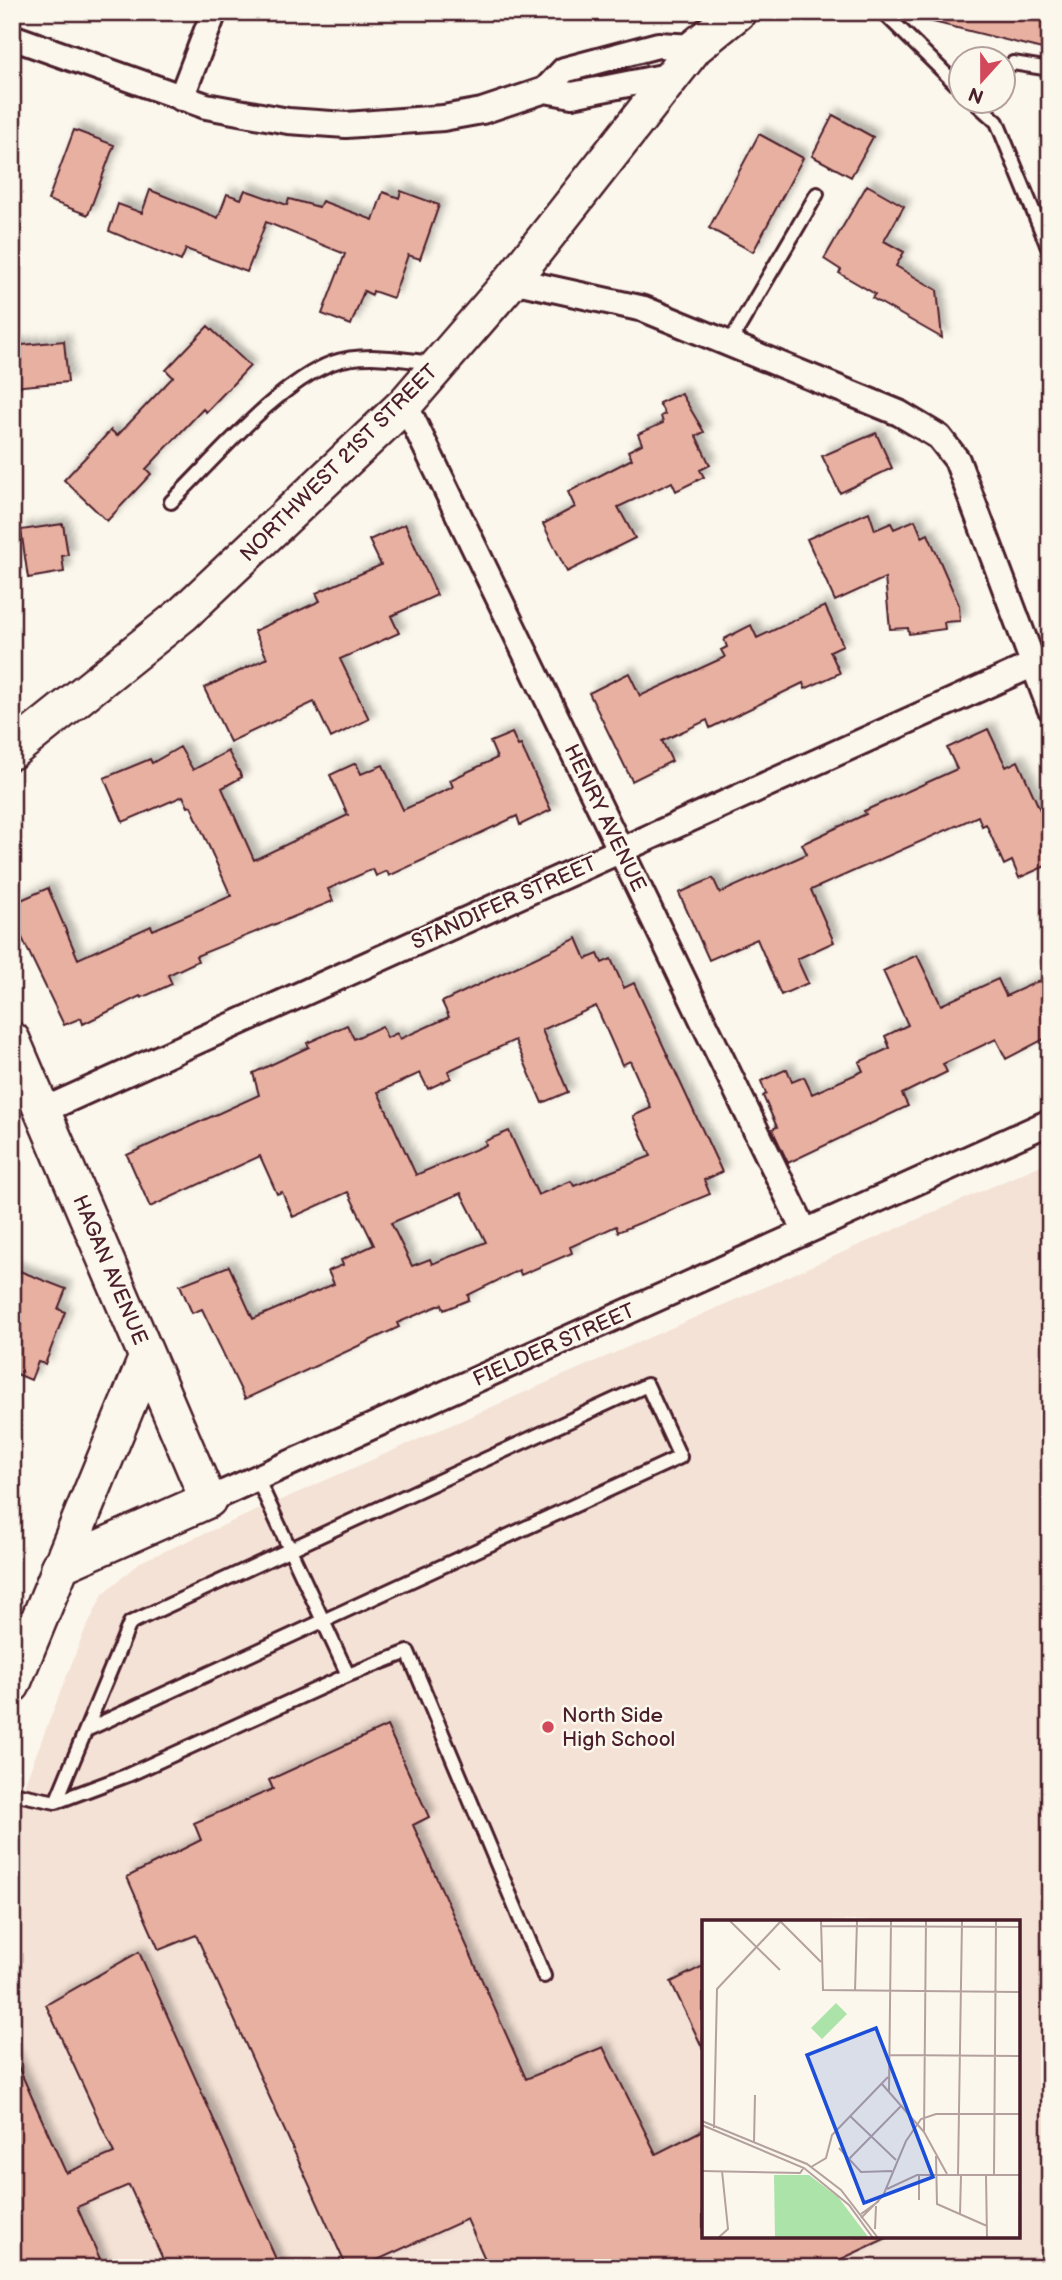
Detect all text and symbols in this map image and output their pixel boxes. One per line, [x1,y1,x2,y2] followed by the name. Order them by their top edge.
[946,46,1016,116] north arrow
[966,81,987,108] text: N
[235,359,443,567] street label: NORTHWEST 21ST STREET
[559,740,651,896] street label: HENRY AVENUE
[408,851,601,955] street label: STANDIFER STREET
[67,1191,153,1349] street label: HAGAN AVENUE
[469,1298,639,1392] street label: FIELDER STREET
[562,1703,675,1752] place label: North Side High School
[540,1719,556,1735] marker: North Side High School
[702,1920,1020,2238] inset map

